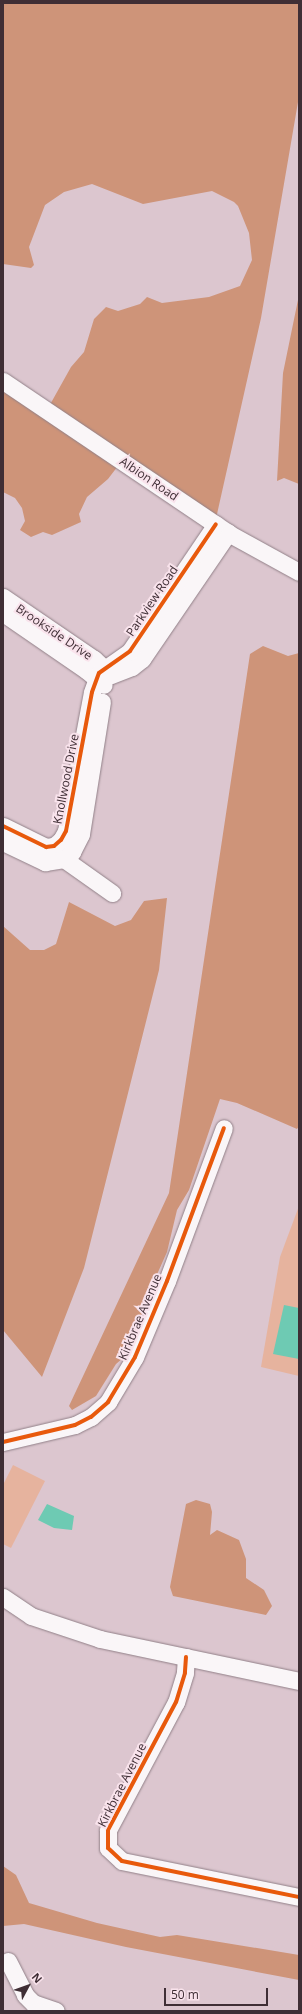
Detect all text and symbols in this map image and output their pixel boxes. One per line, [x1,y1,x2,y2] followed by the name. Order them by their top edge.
[117,454,181,504] street label: Albion Road
[123,563,181,639] street label: Parkview Road
[13,601,95,663] street label: Brookside Drive
[50,733,82,825] street label: Knollwood Drive
[115,1272,165,1362] street label: Kirkbrae Avenue
[95,1741,149,1829] street label: Kirkbrae Avenue
[8,1966,48,2006] north arrow
[29,1969,46,1986] text: N
[166,1980,270,2006] scale bar
[171,1986,199,2003] text: 50 m

